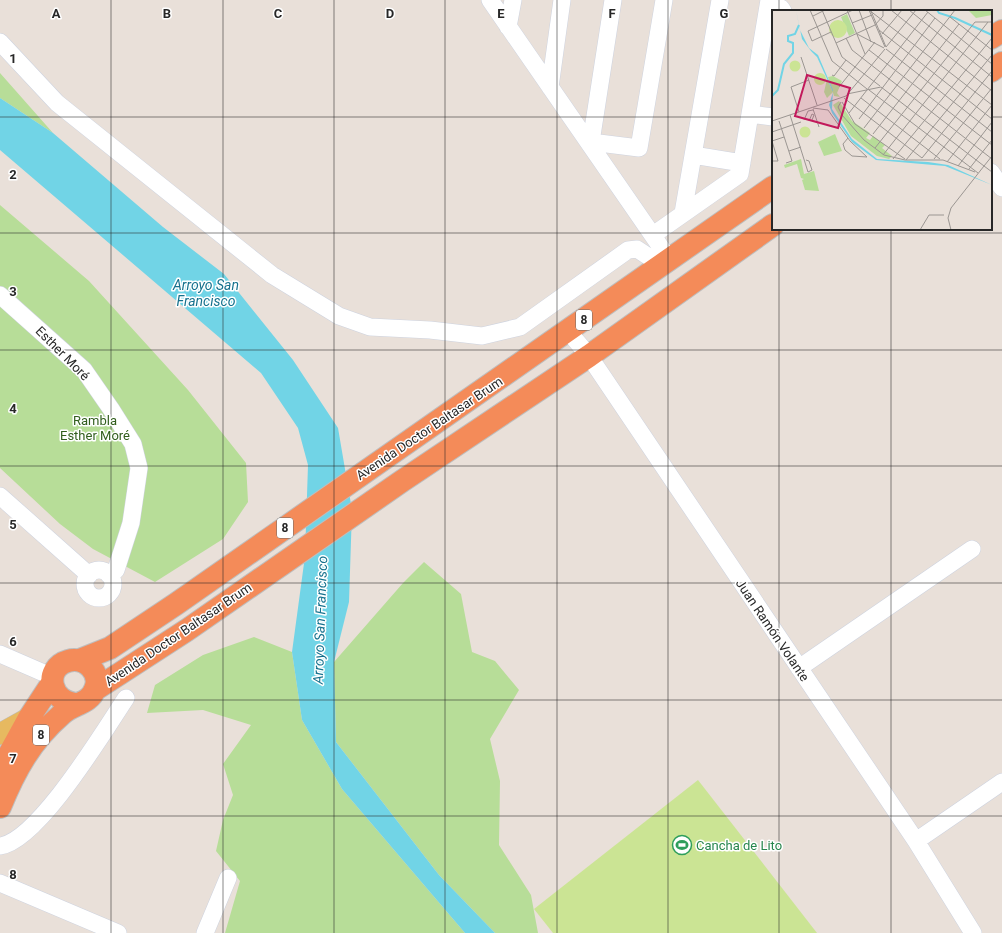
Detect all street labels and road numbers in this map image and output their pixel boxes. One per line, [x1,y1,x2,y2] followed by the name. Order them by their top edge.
[576,310,592,330] road number: 8
[33,323,93,383] street label: Esther Moré
[353,374,505,483] street label: Avenida Doctor Baltasar Brum
[277,518,293,538] road number: 8
[733,576,812,684] street label: Juan Ramón Volante
[102,580,254,689] street label: Avenida Doctor Baltasar Brum
[33,725,49,745] road number: 8

